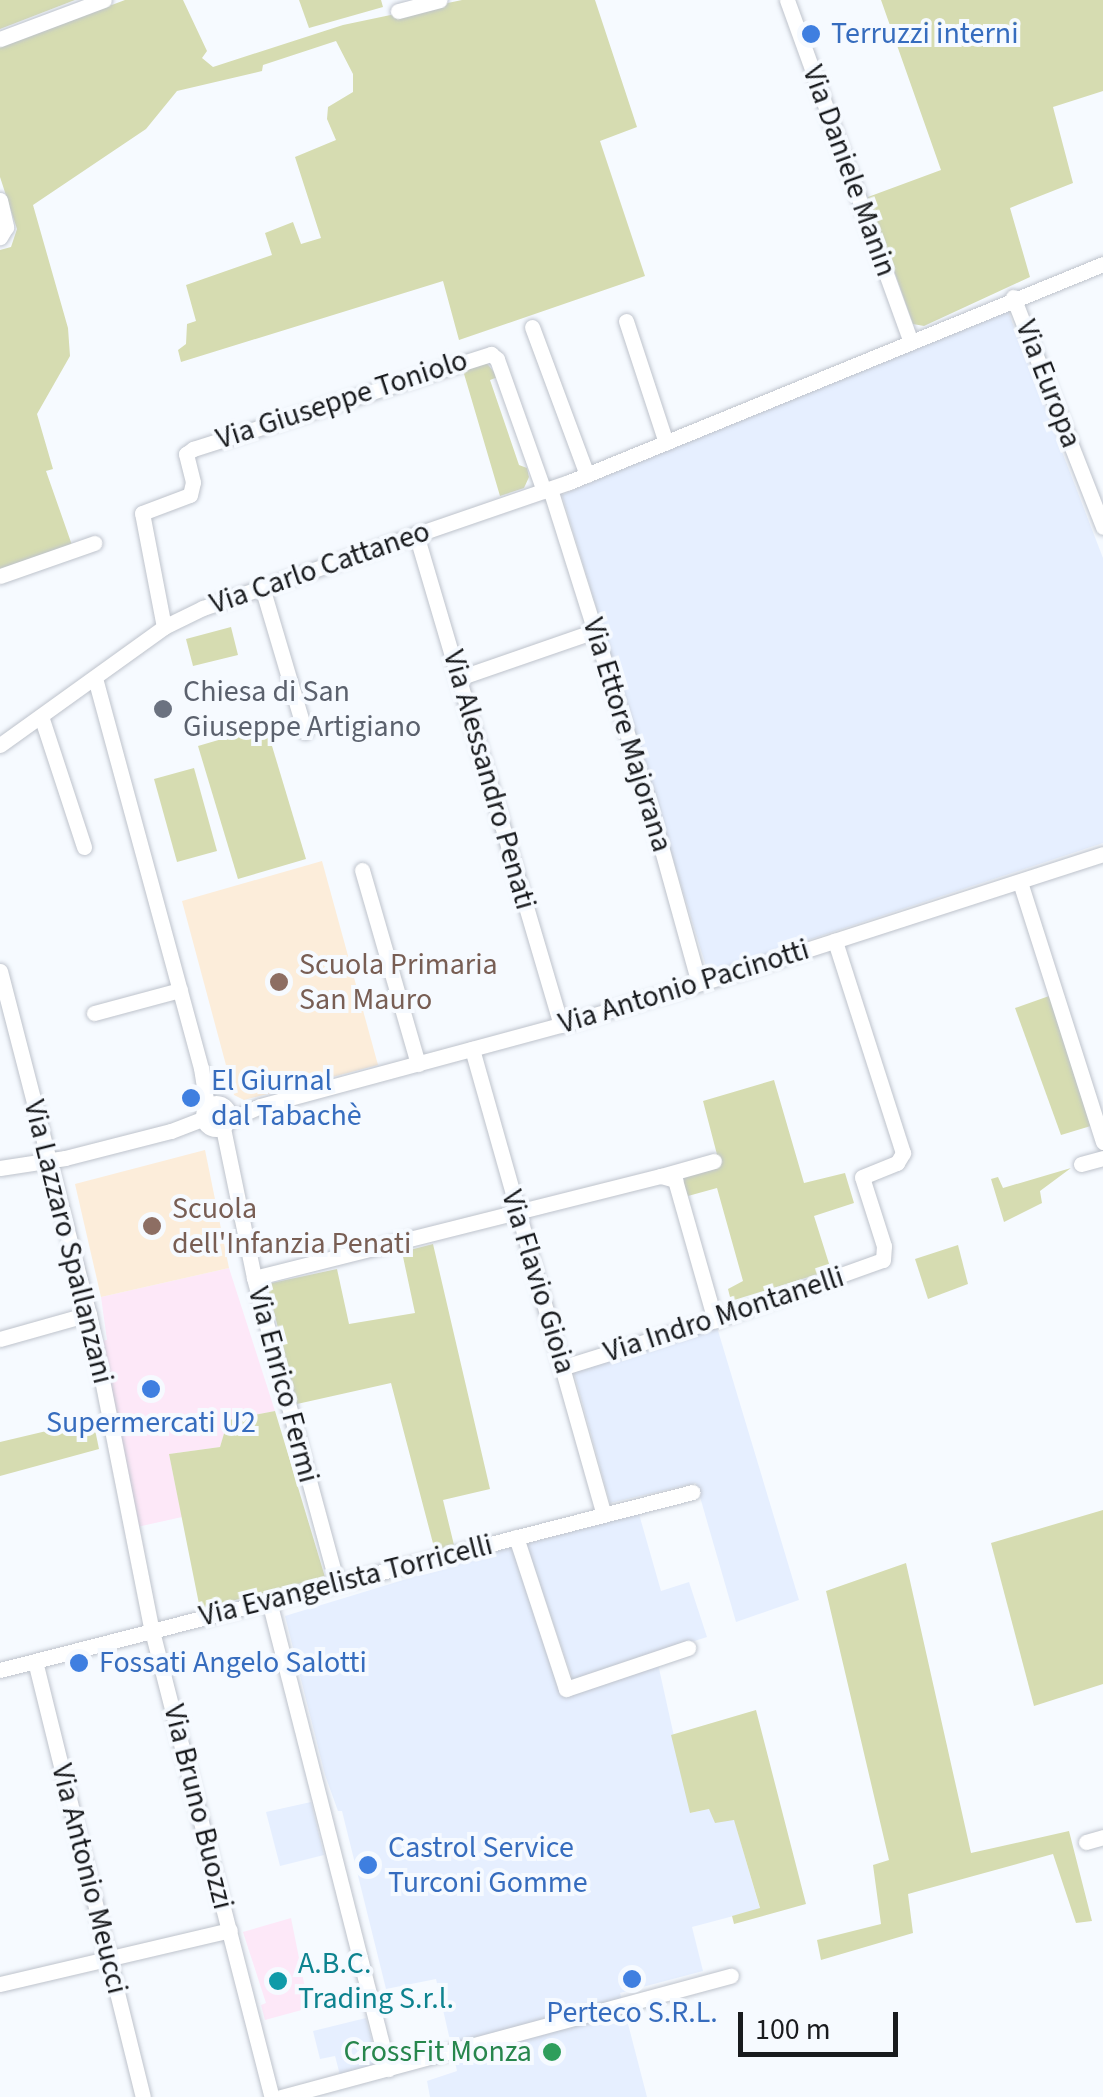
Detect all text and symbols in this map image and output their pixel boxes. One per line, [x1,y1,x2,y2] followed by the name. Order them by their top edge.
[831,16,1019,52] place label: Terruzzi interni
[800,23,822,45] marker: Terruzzi interni
[794,61,904,281] street label: Via Daniele Manin
[1007,315,1089,453] street label: Via Europa
[212,342,472,458] street label: Via Giuseppe Toniolo
[205,514,435,622] street label: Via Carlo Cattaneo
[574,614,680,856] street label: Via Ettore Majorana
[435,646,543,914] street label: Via Alessandro Penati
[183,674,421,744] place label: Chiesa di San Giuseppe Artigiano
[152,698,174,720] marker: Chiesa di San Giuseppe Artigiano
[555,932,813,1042] street label: Via Antonio Pacinotti
[299,947,498,1018] place label: Scuola Primaria San Mauro
[268,971,290,993] marker: Scuola Primaria San Mauro
[211,1063,362,1134] place label: El Giurnal dal Tabachè
[180,1087,202,1109] marker: El Giurnal dal Tabachè
[15,1096,121,1388] street label: Via Lazzaro Spallanzani
[493,1186,583,1378] street label: Via Flavio Gioia
[172,1191,411,1262] place label: Scuola dell'Infanzia Penati
[141,1215,163,1237] marker: Scuola dell'Infanzia Penati
[599,1259,849,1371] street label: Via Indro Montanelli
[240,1283,326,1487] street label: Via Enrico Fermi
[140,1378,162,1400] marker: Supermercati U2
[46,1405,256,1441] place label: Supermercati U2
[196,1527,496,1635] street label: Via Evangelista Torricelli
[99,1645,367,1681] place label: Fossati Angelo Salotti
[68,1652,90,1674] marker: Fossati Angelo Salotti
[155,1701,241,1913] street label: Via Bruno Buozzi
[43,1760,135,1998] street label: Via Antonio Meucci
[388,1830,588,1900] place label: Castrol Service Turconi Gomme
[357,1854,379,1876] marker: Castrol Service Turconi Gomme
[298,1946,454,2016] place label: A.B.C. Trading S.r.l.
[621,1968,643,1990] marker: Perteco S.R.L.
[267,1970,289,1992] marker: A.B.C. Trading S.r.l.
[743,1992,903,2054] scale bar
[546,1995,718,2031] place label: Perteco S.R.L.
[755,2008,831,2051] text: 100 m
[343,2034,532,2070] place label: CrossFit Monza
[541,2041,563,2063] marker: CrossFit Monza

